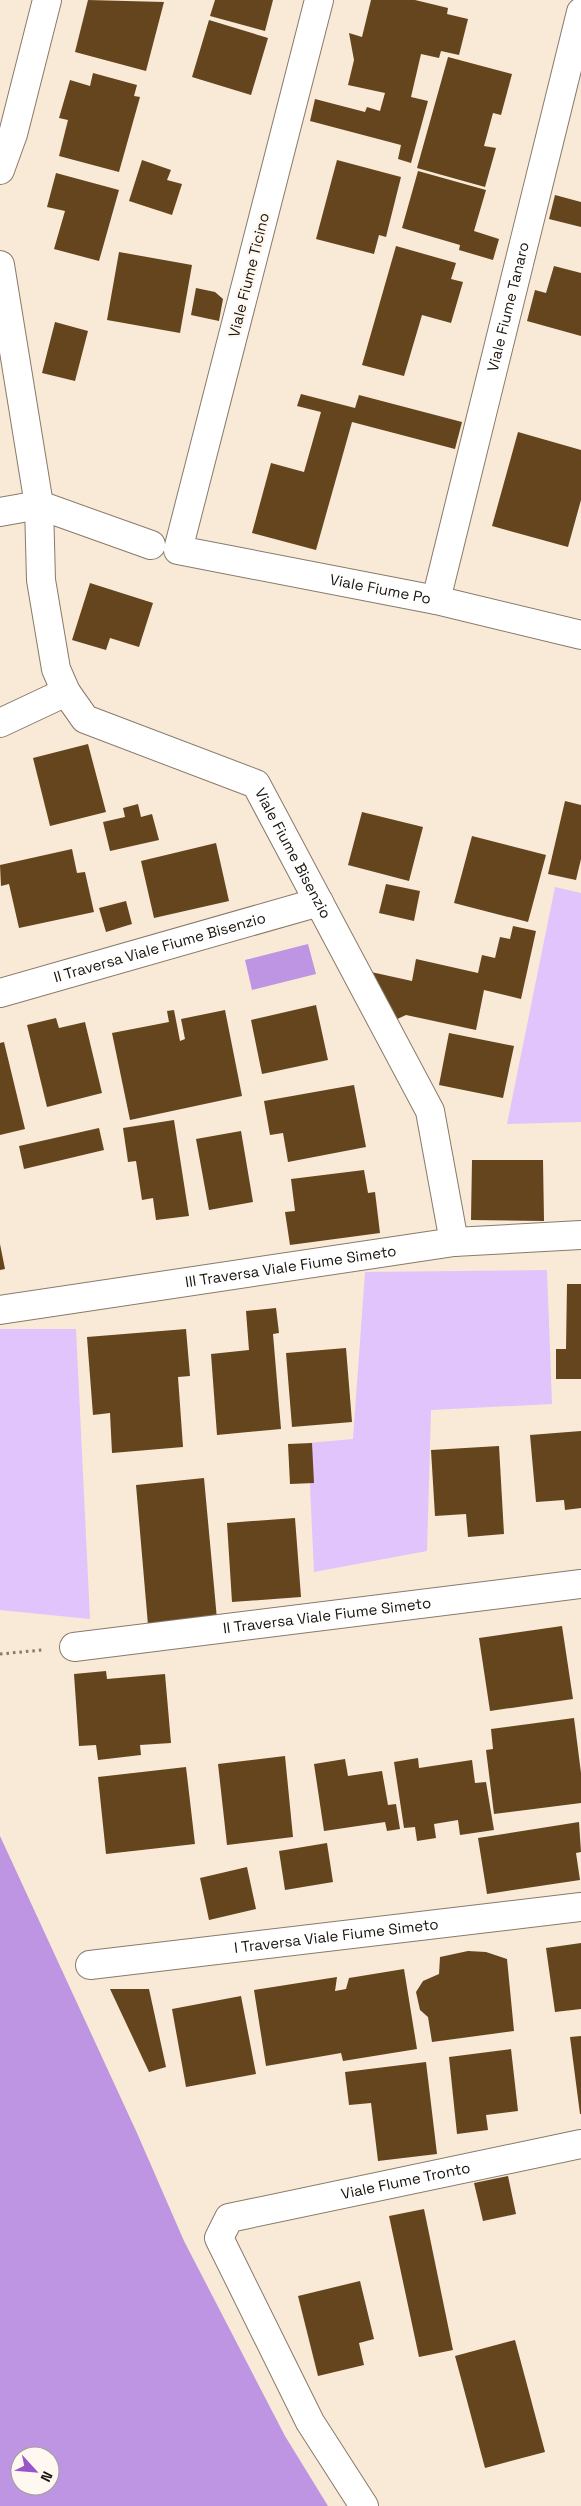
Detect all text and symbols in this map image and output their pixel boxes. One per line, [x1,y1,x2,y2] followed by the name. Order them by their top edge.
[224,211,273,339] street label: Viale Fiume Ticino
[483,240,533,374] street label: Viale Fiume Tanaro
[328,570,433,608] street label: Viale Fiume Po
[251,785,336,922] street label: Viale Fiume Bisenzio
[51,908,268,986] street label: II Traversa Viale Fiume Bisenzio
[184,1241,398,1291] street label: III Traversa Viale Fiume Simeto
[222,1593,432,1637] street label: II Traversa Viale Fiume Simeto
[233,1914,440,1957] street label: I Traversa Viale Fiume Simeto
[339,2158,472,2203] street label: Viale FIume Tronto
[10,2446,60,2496] north arrow
[37,2469,57,2485] text: N

